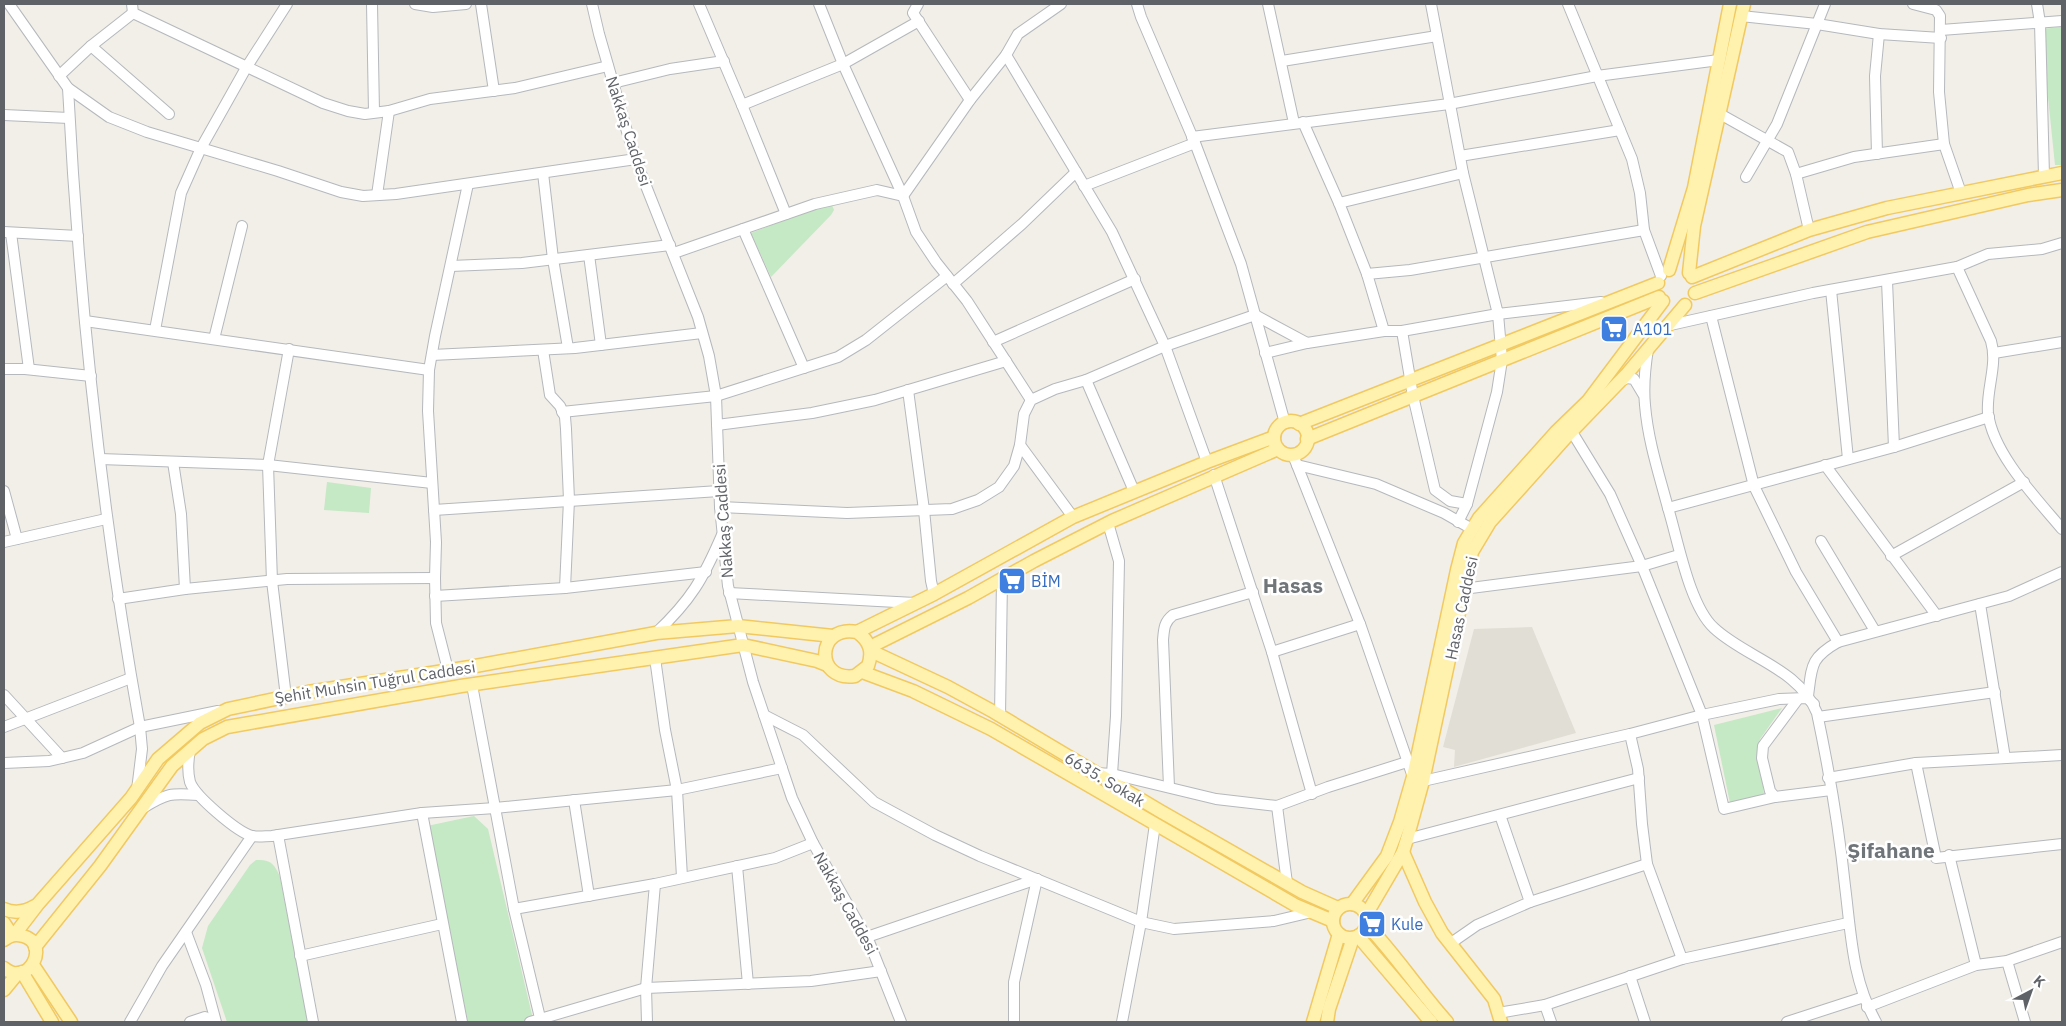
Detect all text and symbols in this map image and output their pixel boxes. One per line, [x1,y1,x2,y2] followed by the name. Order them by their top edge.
[602,74,656,188] street label: Nakkaş Caddesi
[1599,314,1629,344] supermarket icon: A101
[1633,319,1672,339] place label: A101
[709,463,737,579] street label: Nakkaş Caddesi
[1440,554,1482,662] street label: Hasas Caddesi
[997,566,1027,596] supermarket icon: BİM
[1031,571,1061,591] place label: BİM
[1263,571,1323,599] district label: Hasas
[273,656,477,708] street label: Şehit Muhsin Tuğrul Caddesi
[1061,747,1149,811] street label: 6635. Sokak
[1847,836,1935,864] district label: Şifahane
[810,848,882,958] street label: Nakkaş Caddesi
[1357,909,1387,939] supermarket icon: Kule
[1391,914,1423,934] place label: Kule
[2006,966,2056,1016] north arrow
[2030,971,2049,991] text: K

